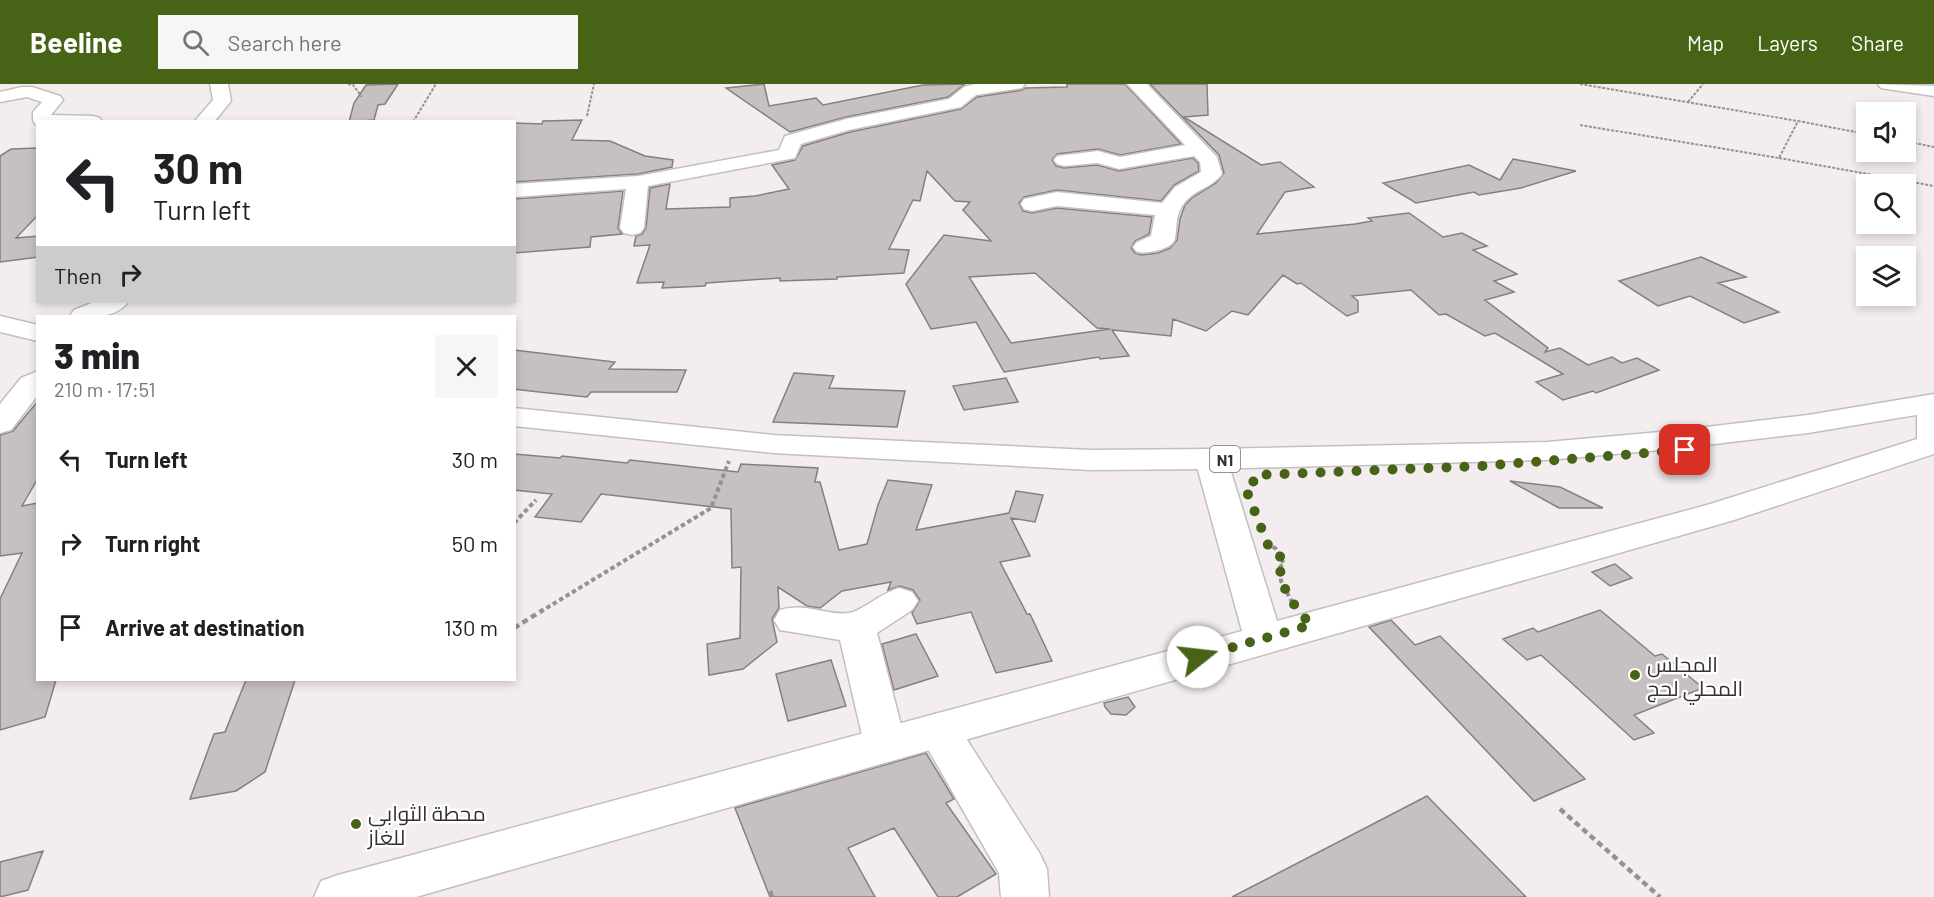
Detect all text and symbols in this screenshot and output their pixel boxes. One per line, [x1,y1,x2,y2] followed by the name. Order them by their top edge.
[158,15,578,69] search box
[30,25,122,59] text: Beeline
[179,26,212,59] icon: search
[227,29,342,55] text: Search here
[1687,30,1724,55] text: Map
[1757,30,1818,55] text: Layers
[1851,30,1904,55] text: Share
[1856,102,1916,306] map controls
[1856,102,1916,162] button: sound
[153,142,243,192] text: 30 m
[54,144,132,222] icon: left
[1856,174,1916,234] button: search
[153,193,251,225] text: Turn left
[1856,246,1916,306] button: layers
[114,258,147,291] icon: right
[54,262,102,288] text: Then
[54,333,140,376] text: 3 min
[435,335,498,398] button: close
[54,377,155,401] text: 210 m · 17:51
[1659,424,1710,475] pin
[1668,433,1701,466] icon: arrive
[54,443,87,476] icon: left
[105,446,188,472] text: Turn left
[452,446,498,472] text: 30 m
[1210,446,1240,472] road number: N1
[54,527,87,560] icon: right
[105,530,200,556] text: Turn right
[452,530,498,556] text: 50 m
[54,611,87,644] icon: arrive
[105,614,304,640] text: Arrive at destination
[444,614,498,640] text: 130 m
[1166,625,1230,689] position arrow
[1647,651,1743,705] place label: المجلس المحلي لحج
[1628,668,1642,682] marker: المجلس المحلي لحج
[367,800,486,850] place label: محطة الثوابي للغاز
[349,817,363,831] marker: محطة الثوابي للغاز

